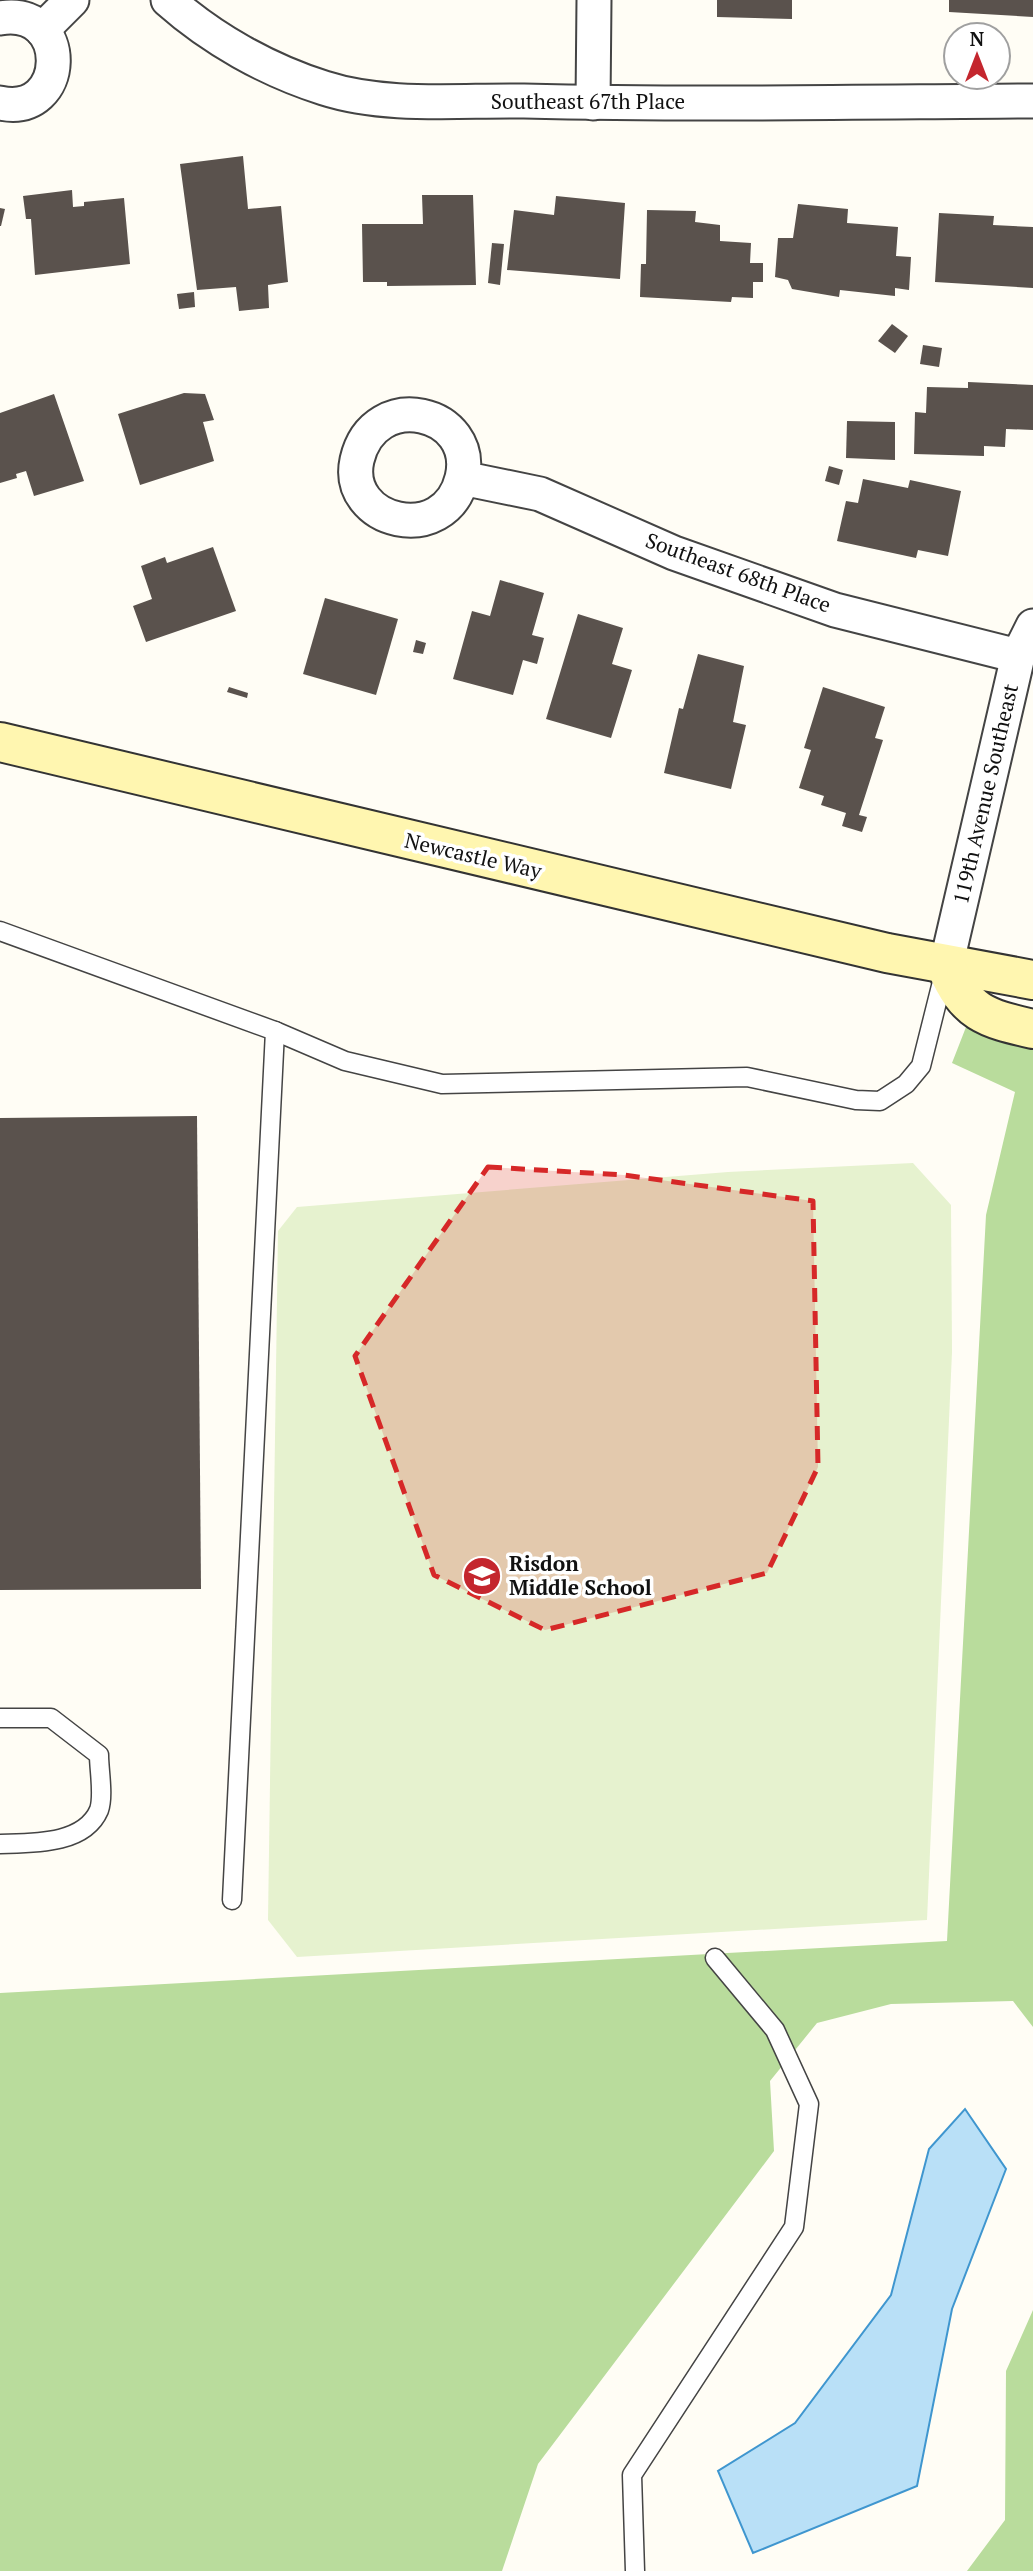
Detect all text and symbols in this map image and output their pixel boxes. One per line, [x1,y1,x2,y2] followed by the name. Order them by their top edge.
[942,21,1012,91] north arrow
[970,26,985,51] text: N
[491,87,685,115] street label: Southeast 67th Place
[642,526,835,619] street label: Southeast 68th Place
[946,681,1024,907] street label: 119th Avenue Southeast
[402,826,545,884] street label: Newcastle Way
[509,1549,652,1601] place label: Risdon Middle School
[461,1555,503,1597] school or university icon: Risdon Middle School

